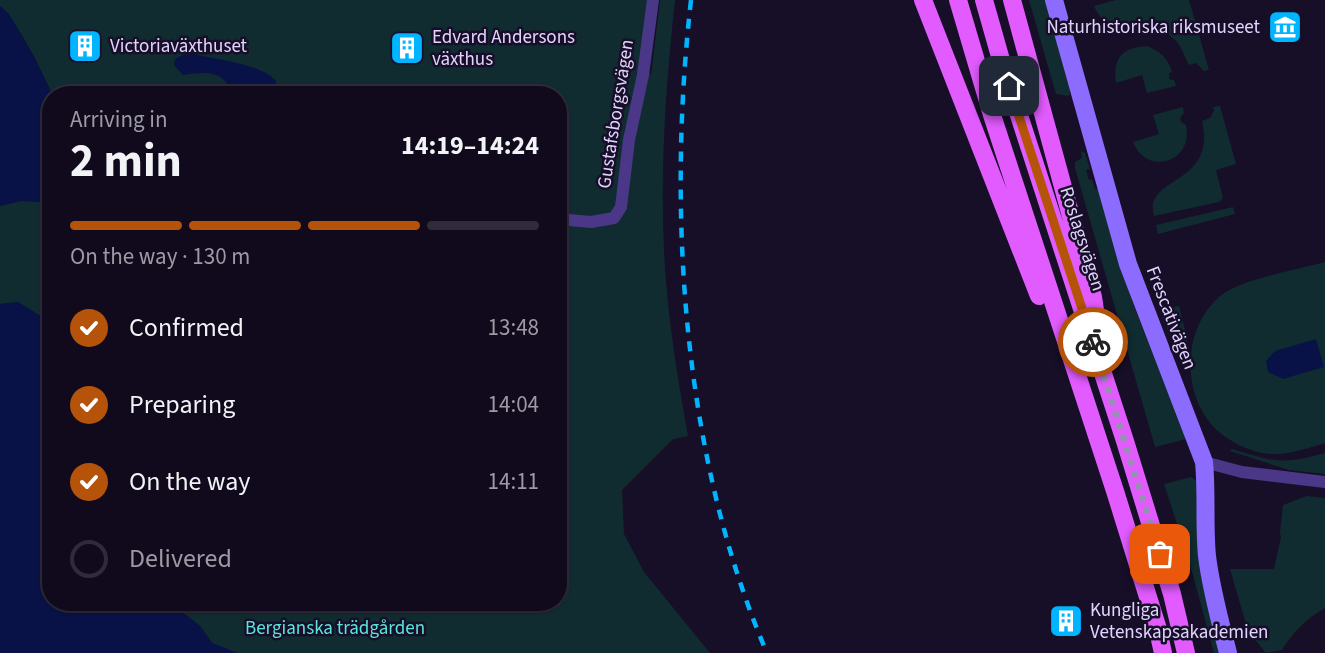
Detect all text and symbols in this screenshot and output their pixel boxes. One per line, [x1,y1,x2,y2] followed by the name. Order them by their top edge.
[1266,8,1304,46] museum icon: Naturhistoriska riksmuseet
[1046,14,1261,41] place label: Naturhistoriska riksmuseet
[432,24,575,73] place label: Edvard Andersons växthus
[66,27,104,65] building icon: Victoriaväxthuset
[388,29,426,67] building icon: Edvard Andersons växthus
[110,33,248,60] place label: Victoriaväxthuset
[591,38,641,190] street label: Gustafsborgsvägen
[979,56,1039,116] pin
[990,67,1028,105] icon: home
[70,103,168,136] text: Arriving in
[401,127,539,164] text: 14:19–14:24
[70,129,182,194] text: 2 min
[1052,183,1112,295] street label: Roslagsvägen
[70,240,250,273] text: On the way · 130 m
[1139,262,1203,374] street label: Frescativägen
[1058,307,1128,377] courier
[70,309,108,347] icon: check
[129,309,244,346] text: Confirmed
[488,311,539,344] text: 13:48
[1074,323,1112,361] icon: bike
[70,386,108,424] icon: check
[129,386,235,423] text: Preparing
[488,388,539,421] text: 14:04
[70,463,108,501] icon: check
[129,463,250,500] text: On the way
[488,465,539,498] text: 14:11
[1130,524,1190,584] pin
[1141,535,1179,573] icon: bag
[129,540,232,577] text: Delivered
[1090,597,1269,646] place label: Kungliga Vetenskapsakademien
[1047,602,1085,640] building icon: Kungliga Vetenskapsakademien
[245,615,425,642] park label: Bergianska trädgården

